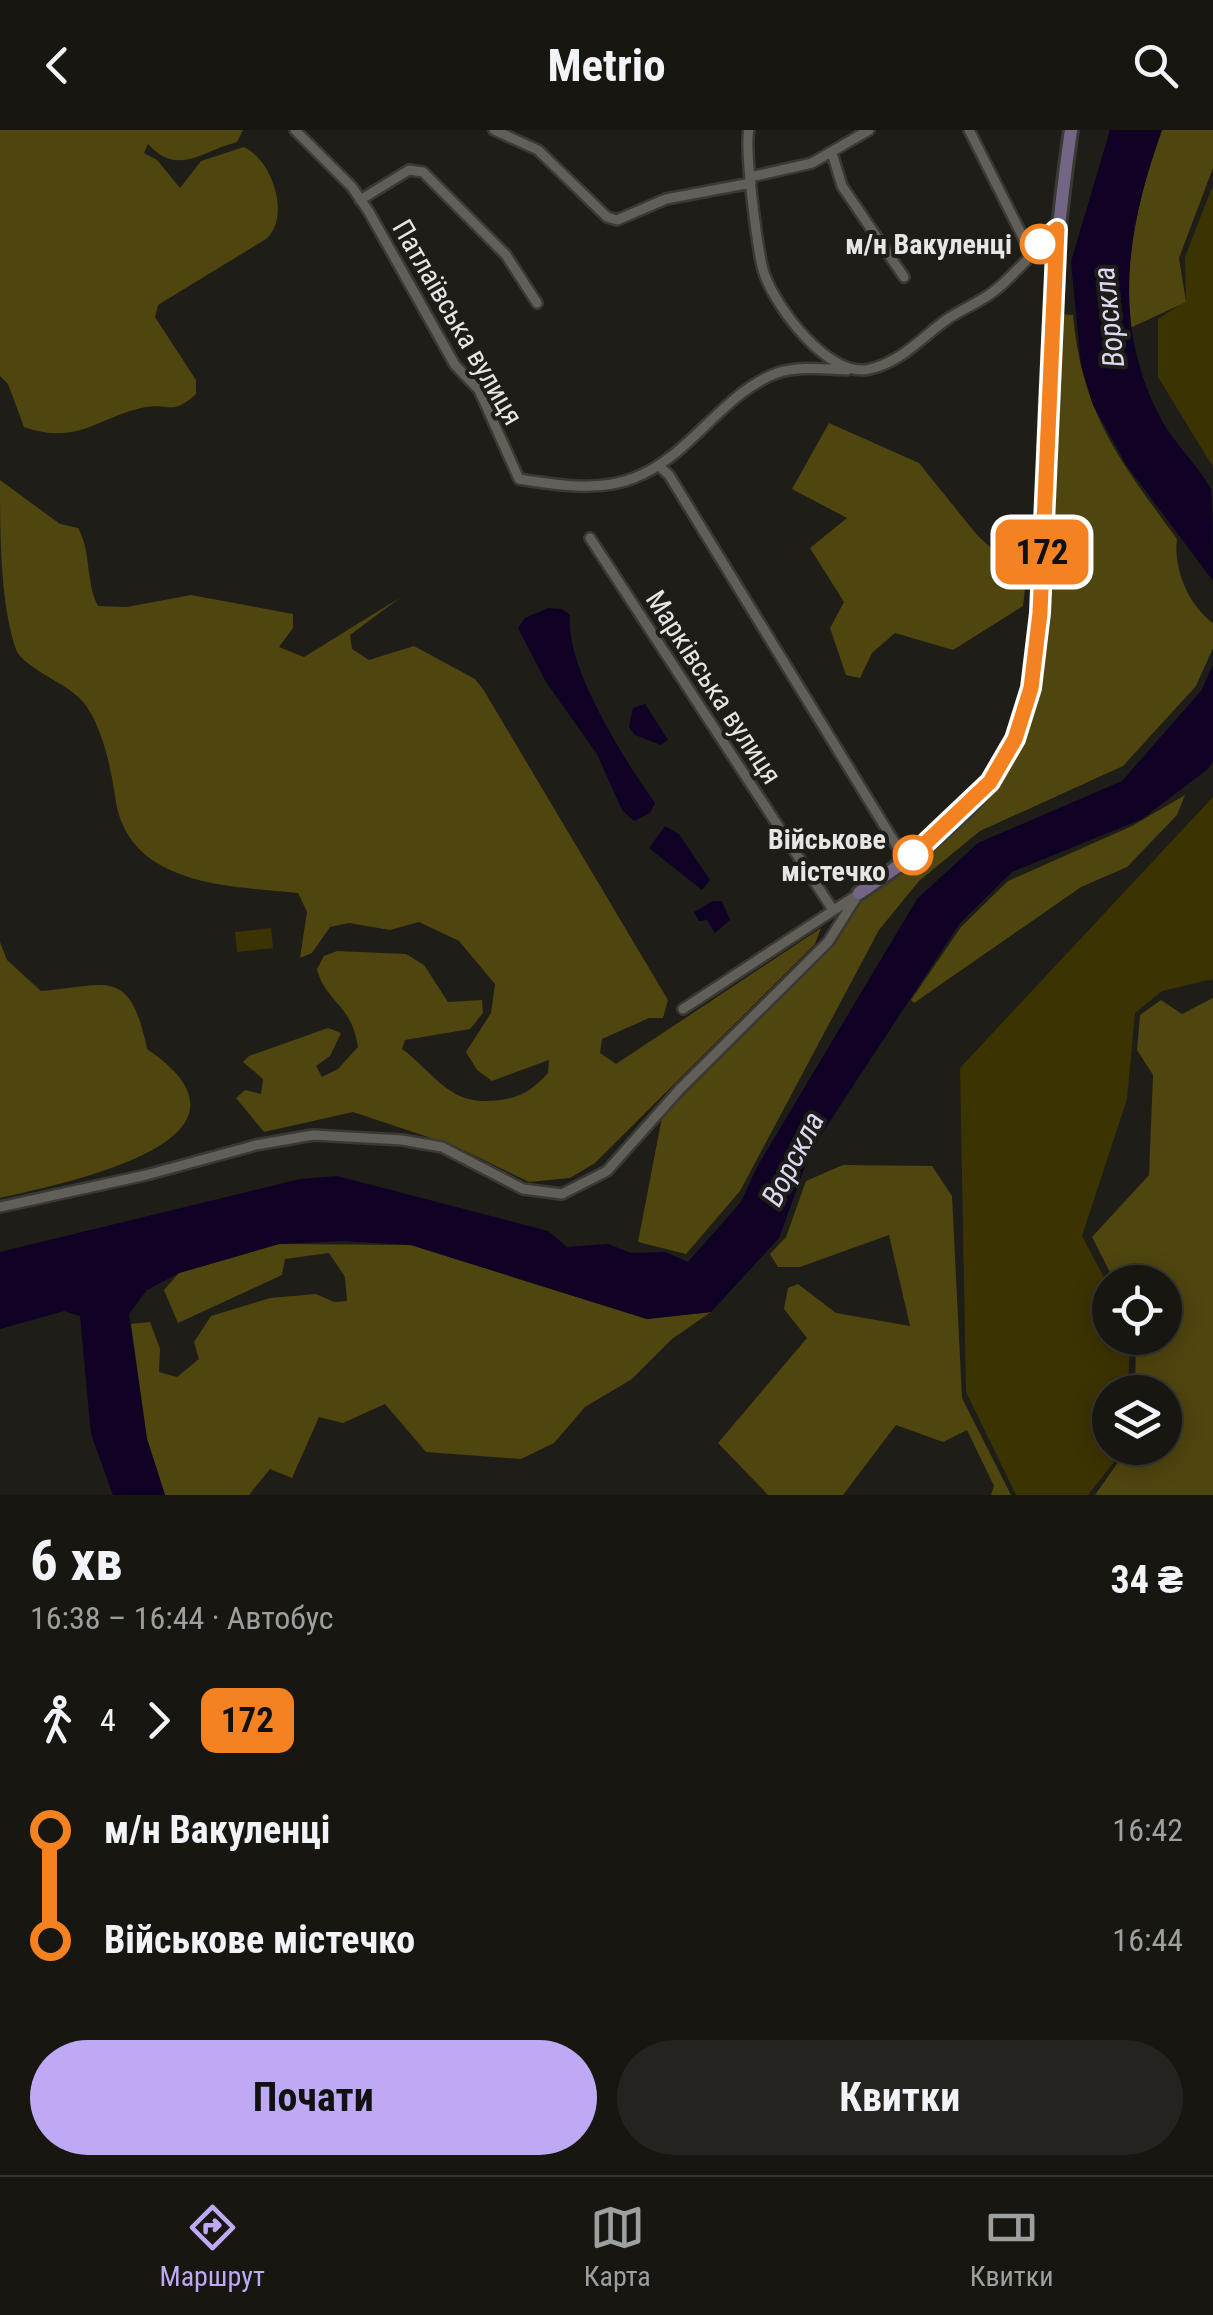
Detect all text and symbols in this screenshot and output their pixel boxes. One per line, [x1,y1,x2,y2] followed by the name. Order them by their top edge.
[30,38,85,93] icon: back
[1128,38,1183,93] icon: search
[547,39,666,92] text: Metrio
[385,214,530,431] street label: Патлаївська вулиця
[1021,225,1059,263] marker: м/н Вакуленці
[845,228,1012,261] place label: м/н Вакуленці
[1086,265,1131,369] water label: Ворскла
[984,520,1100,584] line badge: 172
[1015,532,1069,573] text: 172
[639,584,788,790] street label: Марківська вулиця
[768,823,886,888] place label: Військове містечко
[894,836,932,874] marker: Військове містечко
[754,1106,831,1212] water label: Ворскла
[1092,1265,1182,1465] map controls
[1092,1265,1182,1355] button: locate
[1092,1375,1182,1465] button: layers
[30,1529,123,1593] text: 6 хв
[1110,1558,1183,1602] text: 34 ₴
[30,1599,334,1637] text: 16:38 – 16:44 · Автобус
[30,1693,85,1748] icon: walk
[131,1693,186,1748] icon: forward
[221,1700,274,1741] text: 172
[100,1701,116,1739] text: 4
[104,1808,330,1852] text: м/н Вакуленці
[1112,1811,1183,1849] text: 16:42
[104,1918,415,1962] text: Військове містечко
[1112,1921,1183,1959] text: 16:44
[30,2040,597,2155] button: Почати
[617,2040,1183,2155] button: Квитки
[160,2200,265,2293] tab: Маршрут
[584,2200,651,2293] tab: Карта
[970,2200,1053,2293] tab: Квитки

